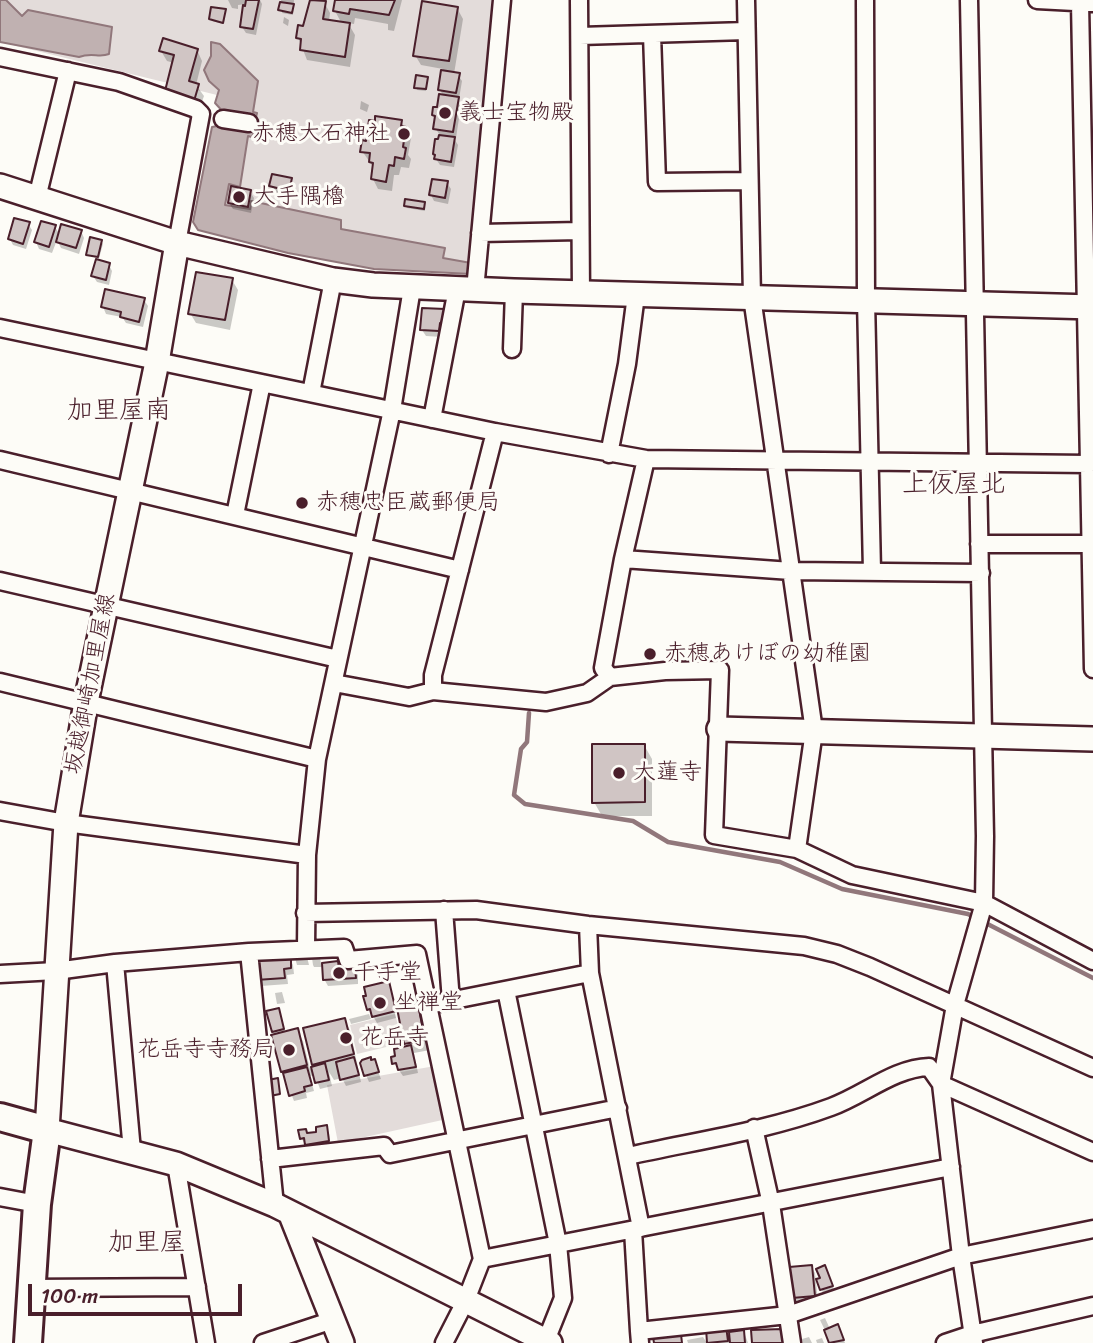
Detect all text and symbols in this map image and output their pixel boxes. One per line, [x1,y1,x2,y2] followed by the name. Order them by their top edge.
[459,99,574,127] place label: 義士宝物殿
[437,105,453,121] marker: 義士宝物殿
[252,120,390,148] place label: 赤穂大石神社
[396,126,412,142] marker: 赤穂大石神社
[253,183,345,211] place label: 大手隅櫓
[231,189,247,205] marker: 大手隅櫓
[67,395,171,427] district label: 加里屋南
[902,469,1006,501] district label: 上仮屋北
[316,489,500,517] place label: 赤穂忠臣蔵郵便局
[294,495,310,511] marker: 赤穂忠臣蔵郵便局
[60,591,122,777] street label: 坂越御崎加里屋線
[664,640,871,668] place label: 赤穂あけぼの幼稚園
[642,646,658,662] marker: 赤穂あけぼの幼稚園
[633,759,702,787] place label: 大蓮寺
[611,765,627,781] marker: 大蓮寺
[353,959,422,987] place label: 千手堂
[331,965,347,981] marker: 千手堂
[394,989,463,1017] place label: 坐禅堂
[372,995,388,1011] marker: 坐禅堂
[360,1024,429,1052] place label: 花岳寺
[338,1030,354,1046] marker: 花岳寺
[137,1036,275,1064] place label: 花岳寺寺務局
[281,1042,297,1058] marker: 花岳寺寺務局
[108,1227,186,1259] district label: 加里屋
[32,1270,245,1314] scale bar
[41,1277,98,1315] text: 100 m

